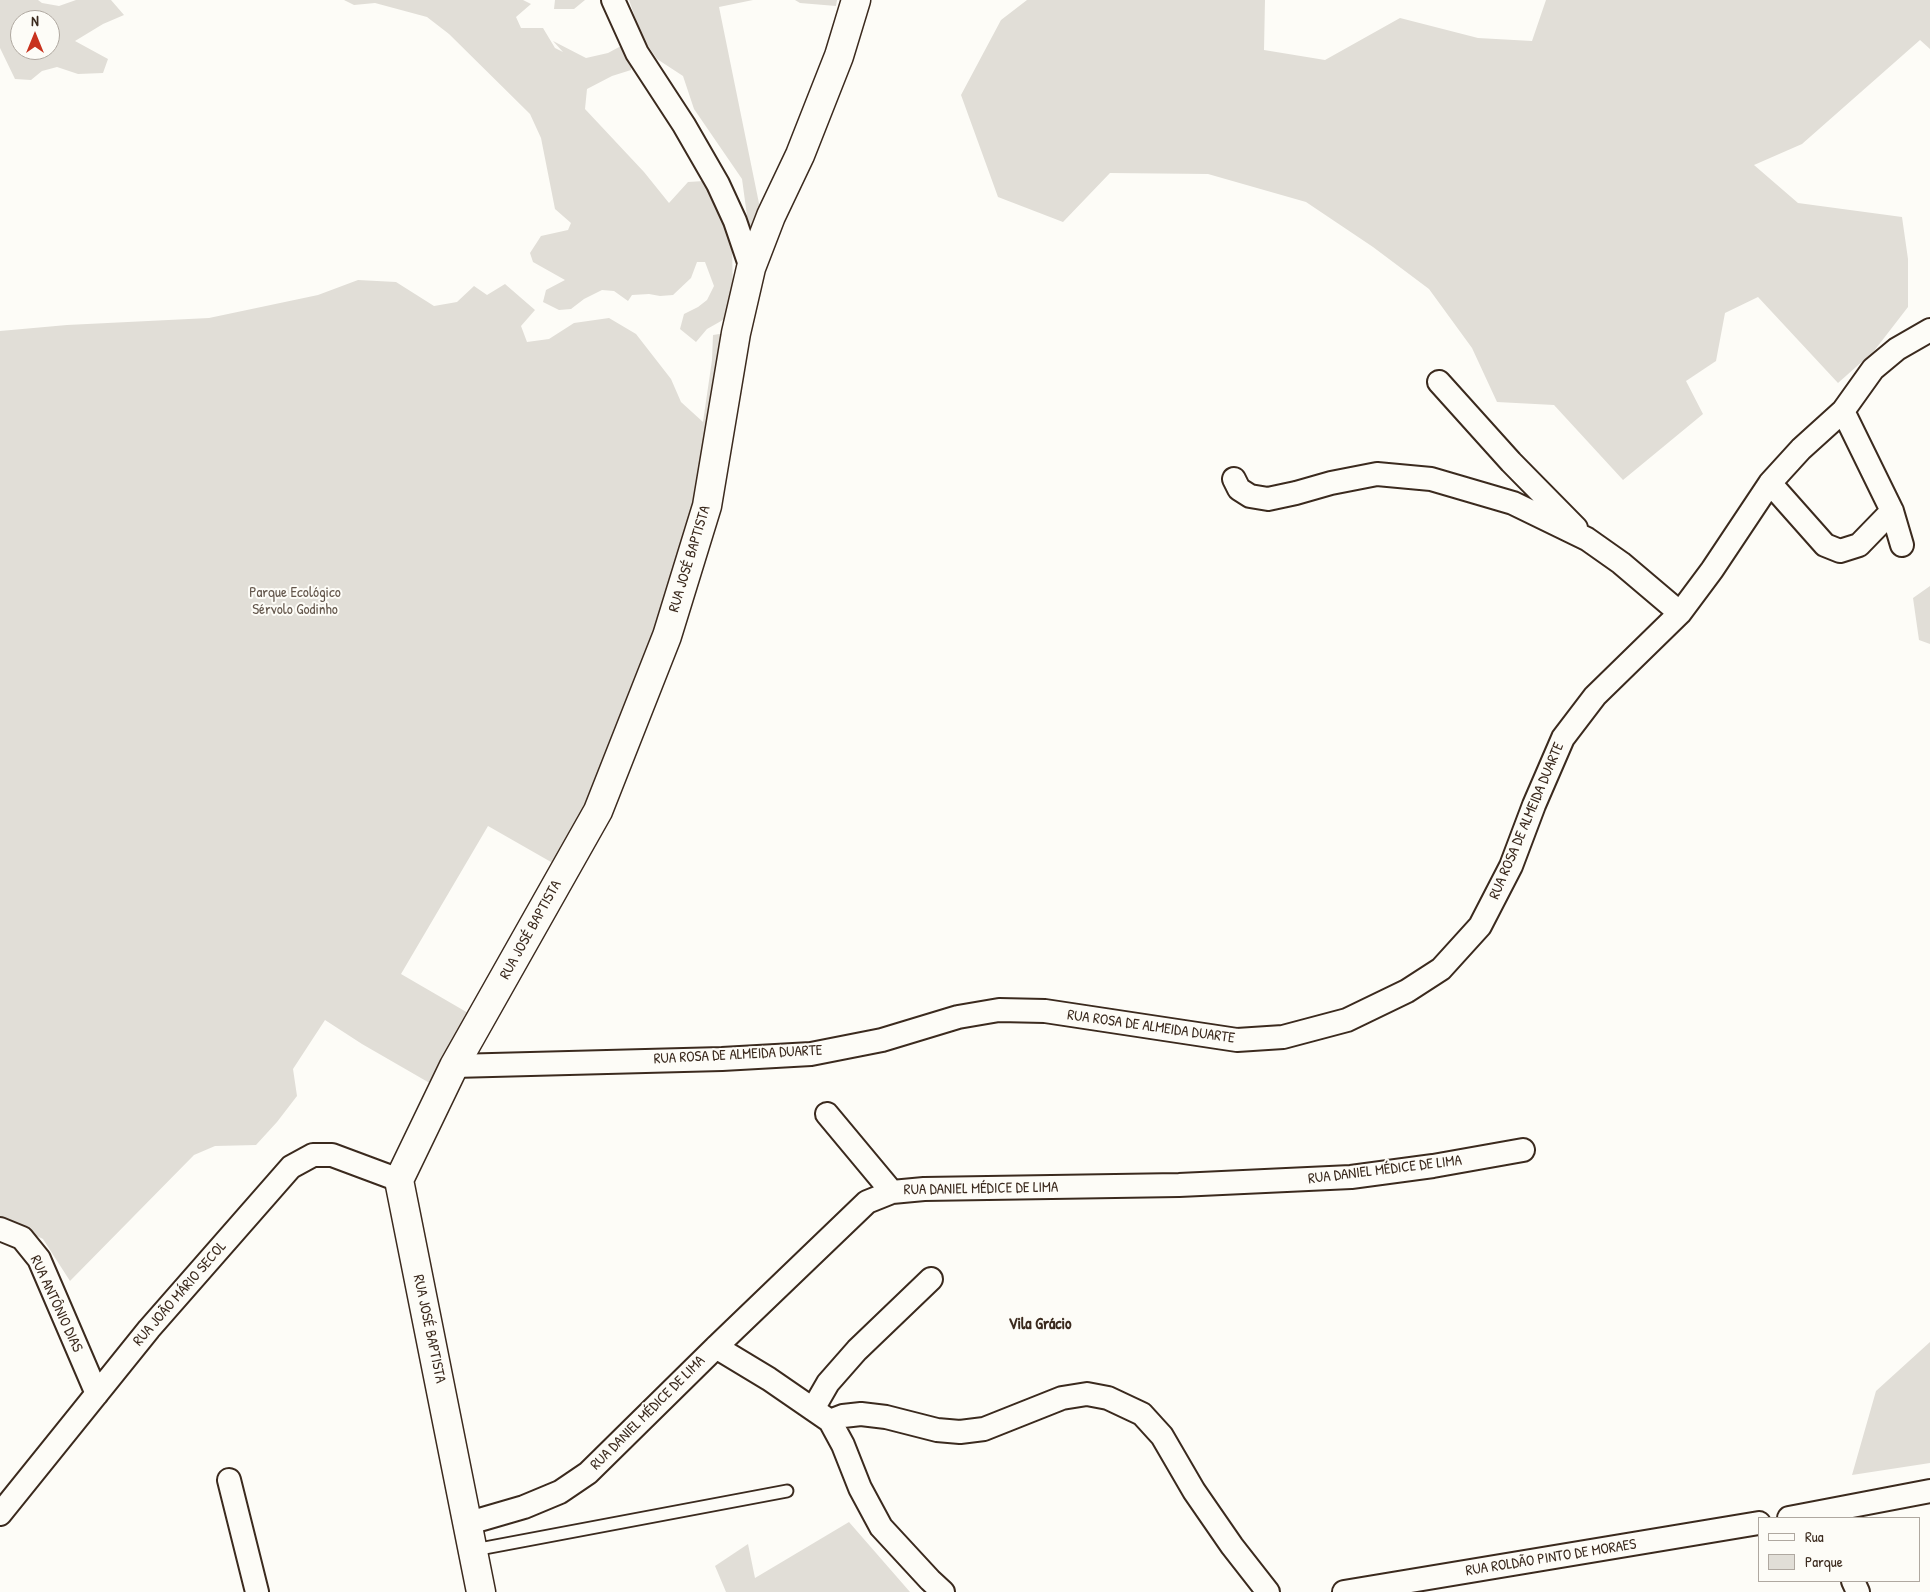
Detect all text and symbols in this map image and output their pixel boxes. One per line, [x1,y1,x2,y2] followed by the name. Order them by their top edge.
[10,10,60,60] north arrow
[31,11,39,30] text: N
[665,503,715,615] street label: RUA JOSÉ BAPTISTA
[249,584,341,619] park label: Parque Ecológico Sérvolo Godinho
[1486,740,1568,902] street label: RUA ROSA DE ALMEIDA DUARTE
[496,877,566,983] street label: RUA JOSÉ BAPTISTA
[1066,1006,1236,1048] street label: RUA ROSA DE ALMEIDA DUARTE
[653,1042,823,1068] street label: RUA ROSA DE ALMEIDA DUARTE
[1307,1152,1463,1188] street label: RUA DANIEL MÉDICE DE LIMA
[904,1179,1058,1199] street label: RUA DANIEL MÉDICE DE LIMA
[130,1238,230,1350] street label: RUA JOÃO MÁRIO SECOL
[26,1253,86,1355] street label: RUA ANTÔNIO DIAS
[409,1273,449,1385] street label: RUA JOSÉ BAPTISTA
[1008,1315,1072,1335] district label: Vila Grácio
[587,1352,709,1474] street label: RUA DANIEL MÉDICE DE LIMA
[1758,1517,1920,1582] legend
[1805,1526,1824,1547] text: Rua
[1464,1536,1638,1580] street label: RUA ROLDÃO PINTO DE MORAES
[1805,1551,1843,1572] text: Parque

